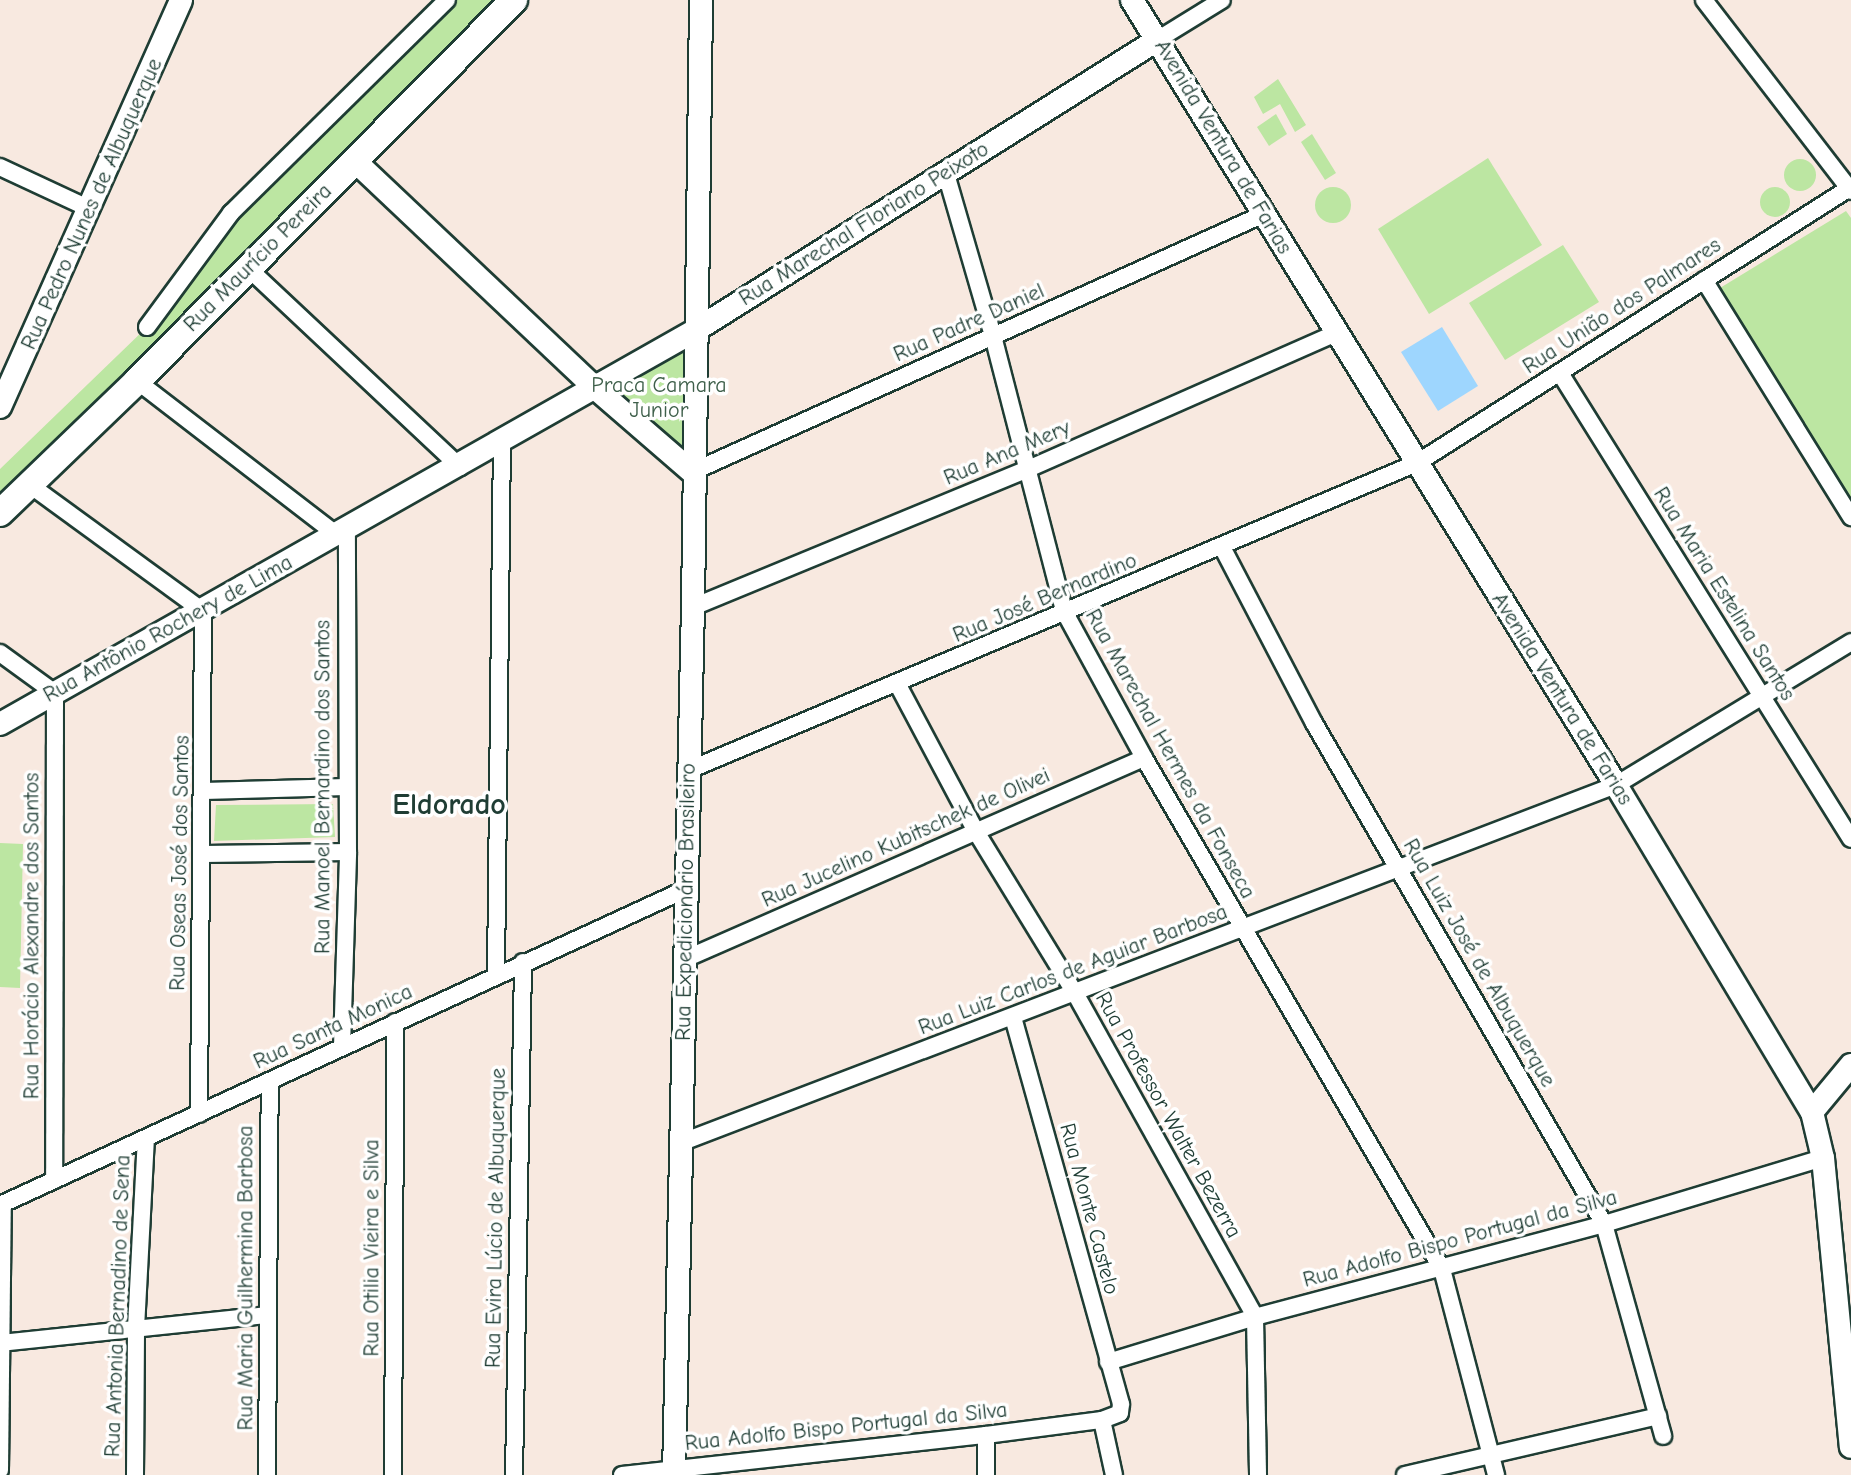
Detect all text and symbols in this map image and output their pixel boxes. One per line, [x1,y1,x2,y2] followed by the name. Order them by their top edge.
[1149,35,1297,259] street label: Avenida Ventura de Farias
[16,54,168,354] street label: Rua Pedro Nunes de Albuquerque
[734,136,994,312] street label: Rua Marechal Floriano Peixoto
[178,178,338,338] street label: Rua Maurício Pereira
[1518,232,1726,380] street label: Rua União dos Palmares
[889,278,1049,368] street label: Rua Padre Daniel
[591,372,727,424] park label: Praca Camara Junior
[940,415,1074,491] street label: Rua Ana Mery
[1647,482,1801,706] street label: Rua Maria Estelina Santos
[949,547,1141,649] street label: Rua José Bernardino
[39,549,297,709] street label: Rua Antônio Rochery de Lima
[1486,588,1638,810] street label: Avenida Ventura de Farias
[1079,605,1261,903] street label: Rua Marechal Hermes da Fonseca
[310,620,336,954] street label: Rua Manoel Bernardino dos Santos
[165,735,195,991] street label: Rua Oseas José dos Santos
[758,762,1054,914] street label: Rua Jucelino Kubitschek de Olivei
[670,763,702,1041] street label: Rua Expedicionário Brasileiro
[19,773,45,1099] street label: Rua Horácio Alexandre dos Santos
[392,787,506,823] district label: Eldorado
[1397,834,1561,1092] street label: Rua Luiz José de Albuquerque
[915,899,1231,1041] street label: Rua Luiz Carlos de Aguiar Barbosa
[249,979,417,1075] street label: Rua Santa Monica
[1089,987,1247,1243] street label: Rua Professor Walter Bezerra
[480,1068,512,1368] street label: Rua Evira Lúcio de Albuquerque
[1053,1120,1125,1298] street label: Rua Monte Castelo
[233,1125,259,1431] street label: Rua Maria Guilhermina Barbosa
[359,1139,385,1357] street label: Rua Otilia Vieira e Silva
[100,1154,136,1458] street label: Rua Antonia Bernadino de Sena
[1300,1184,1620,1294] street label: Rua Adolfo Bispo Portugal da Silva
[683,1397,1009,1457] street label: Rua Adolfo Bispo Portugal da Silva

